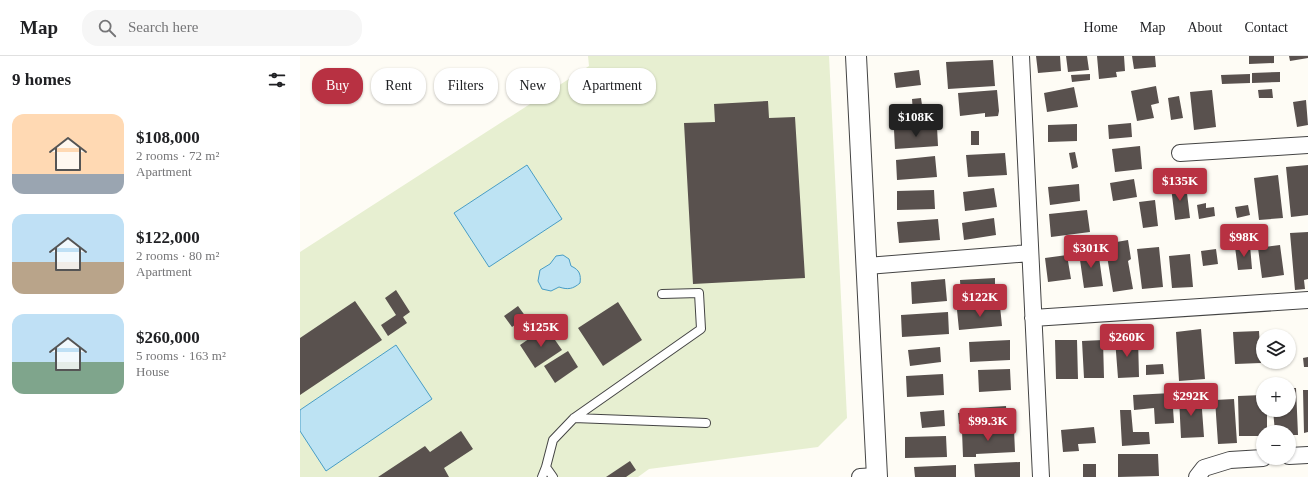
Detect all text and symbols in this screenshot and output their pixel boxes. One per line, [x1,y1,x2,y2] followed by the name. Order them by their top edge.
[82,10,362,46] search box
[20,17,58,38] text: Map
[96,17,118,39] icon: search
[128,19,198,35] text: Search here
[1084,20,1118,35] text: Home
[1140,20,1165,35] text: Map
[1187,20,1222,35] text: About
[1244,20,1288,35] text: Contact
[312,68,363,104] chip: Buy
[371,68,426,104] chip: Rent
[434,68,498,104] chip: Filters
[506,68,560,104] chip: New
[568,68,656,104] chip: Apartment
[266,69,288,91] icon: filters
[12,70,71,89] text: 9 homes
[888,104,944,138] pin: $108K
[898,109,934,124] text: $108K
[136,128,200,147] text: $108,000
[44,130,92,178] icon: home
[136,148,219,163] text: 2 rooms · 72 m²
[136,164,192,179] text: Apartment
[1152,168,1208,202] pin: $135K
[1162,173,1198,188] text: $135K
[1220,224,1268,258] pin: $98K
[136,228,200,247] text: $122,000
[1229,229,1259,244] text: $98K
[44,230,92,278] icon: home
[1063,235,1119,269] pin: $301K
[1073,240,1109,255] text: $301K
[136,248,219,263] text: 2 rooms · 80 m²
[136,264,192,279] text: Apartment
[952,284,1008,318] pin: $122K
[962,289,998,304] text: $122K
[513,314,569,348] pin: $125K
[523,319,559,334] text: $125K
[1099,324,1155,358] pin: $260K
[136,328,200,347] text: $260,000
[1109,329,1145,344] text: $260K
[1256,329,1296,465] map controls
[1256,329,1296,369] button: layers
[44,330,92,378] icon: home
[136,348,226,363] text: 5 rooms · 163 m²
[136,364,169,379] text: House
[1256,377,1296,417] button: +
[1163,383,1219,417] pin: $292K
[1173,388,1209,403] text: $292K
[955,408,1021,442] pin: $99.3K
[968,413,1008,428] text: $99.3K
[1256,425,1296,465] button: −

